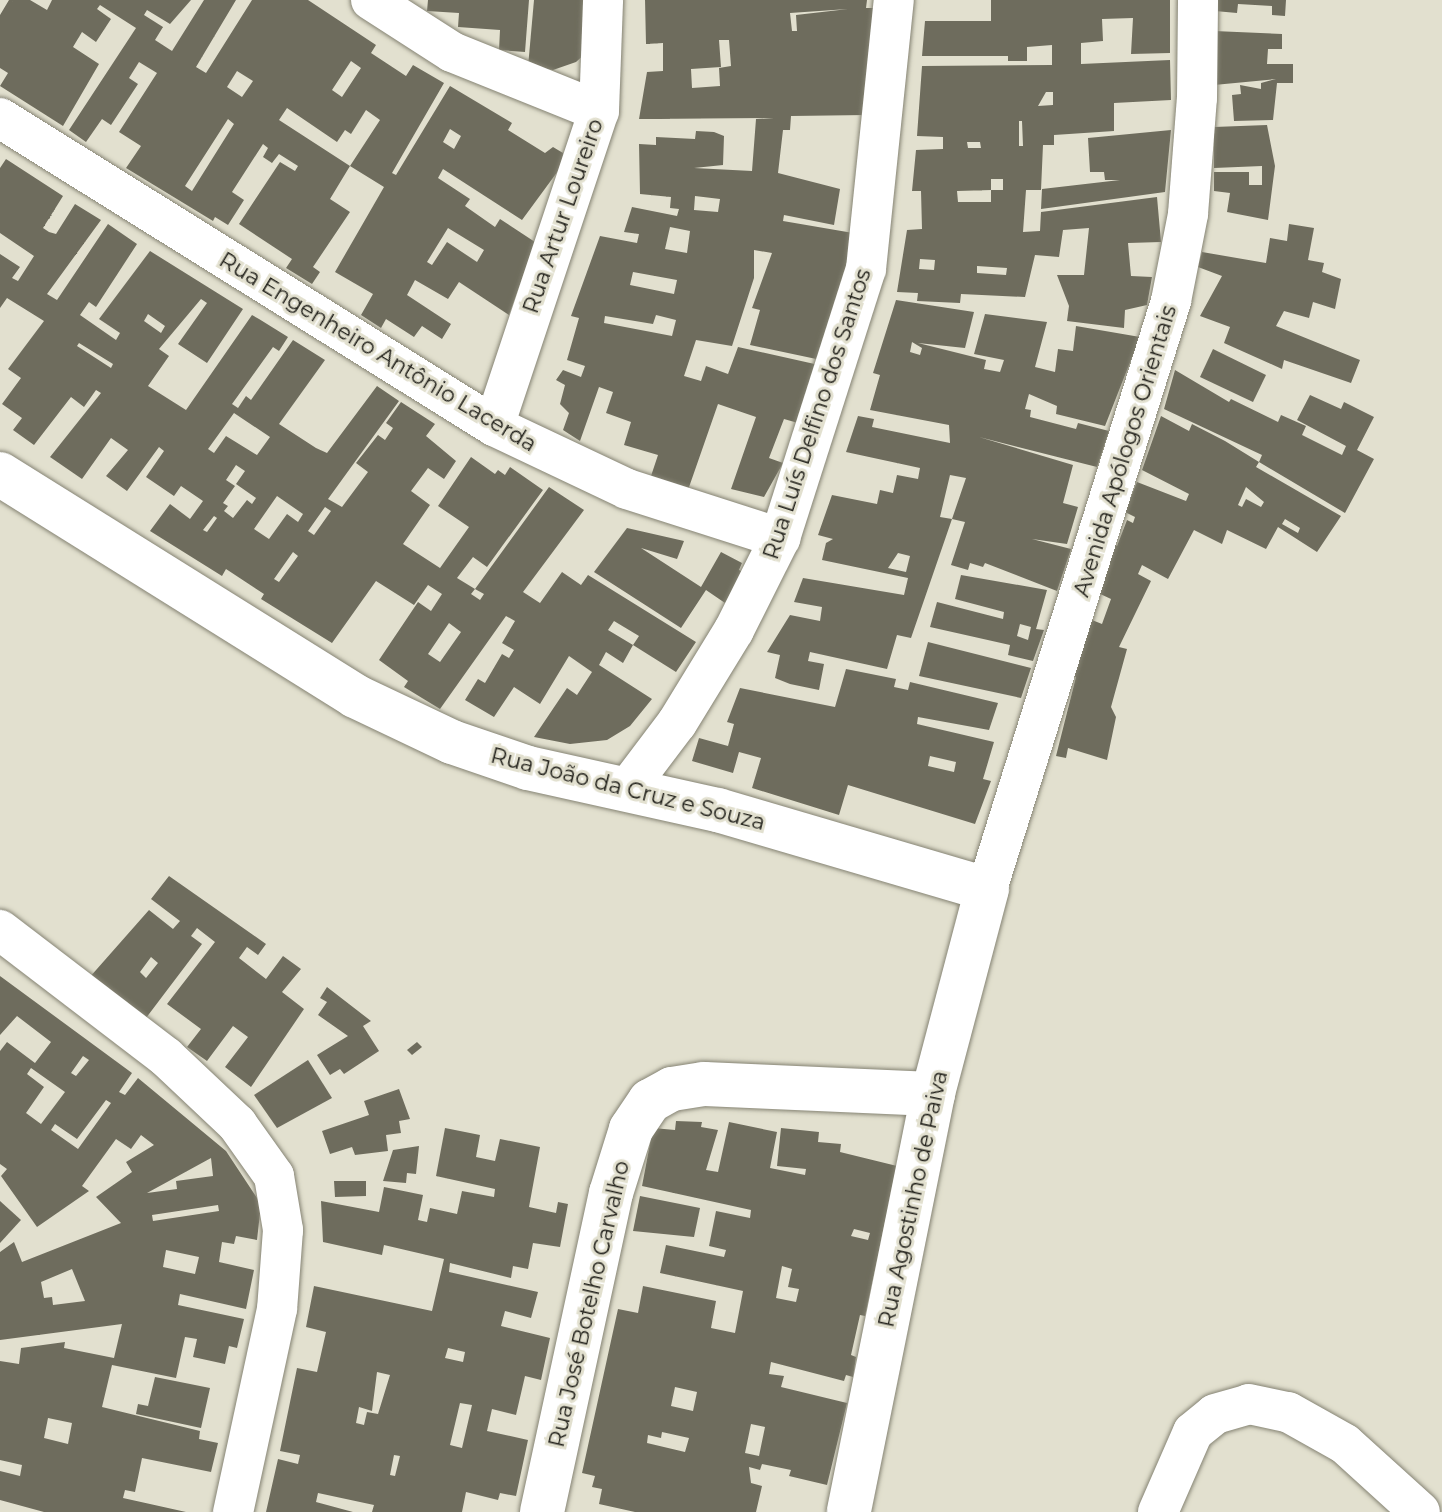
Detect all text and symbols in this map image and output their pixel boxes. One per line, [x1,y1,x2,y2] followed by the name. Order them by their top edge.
[517,115,609,317] street label: Rua Artur Loureiro
[215,247,541,457] street label: Rua Engenheiro Antônio Lacerda
[757,265,877,563] street label: Rua Luís Delfino dos Santos
[1068,302,1182,600] street label: Avenida Apólogos Orientais
[488,742,768,836] street label: Rua João da Cruz e Souza
[873,1068,953,1330] street label: Rua Agostinho de Paiva
[543,1158,635,1450] street label: Rua José Botelho Carvalho

